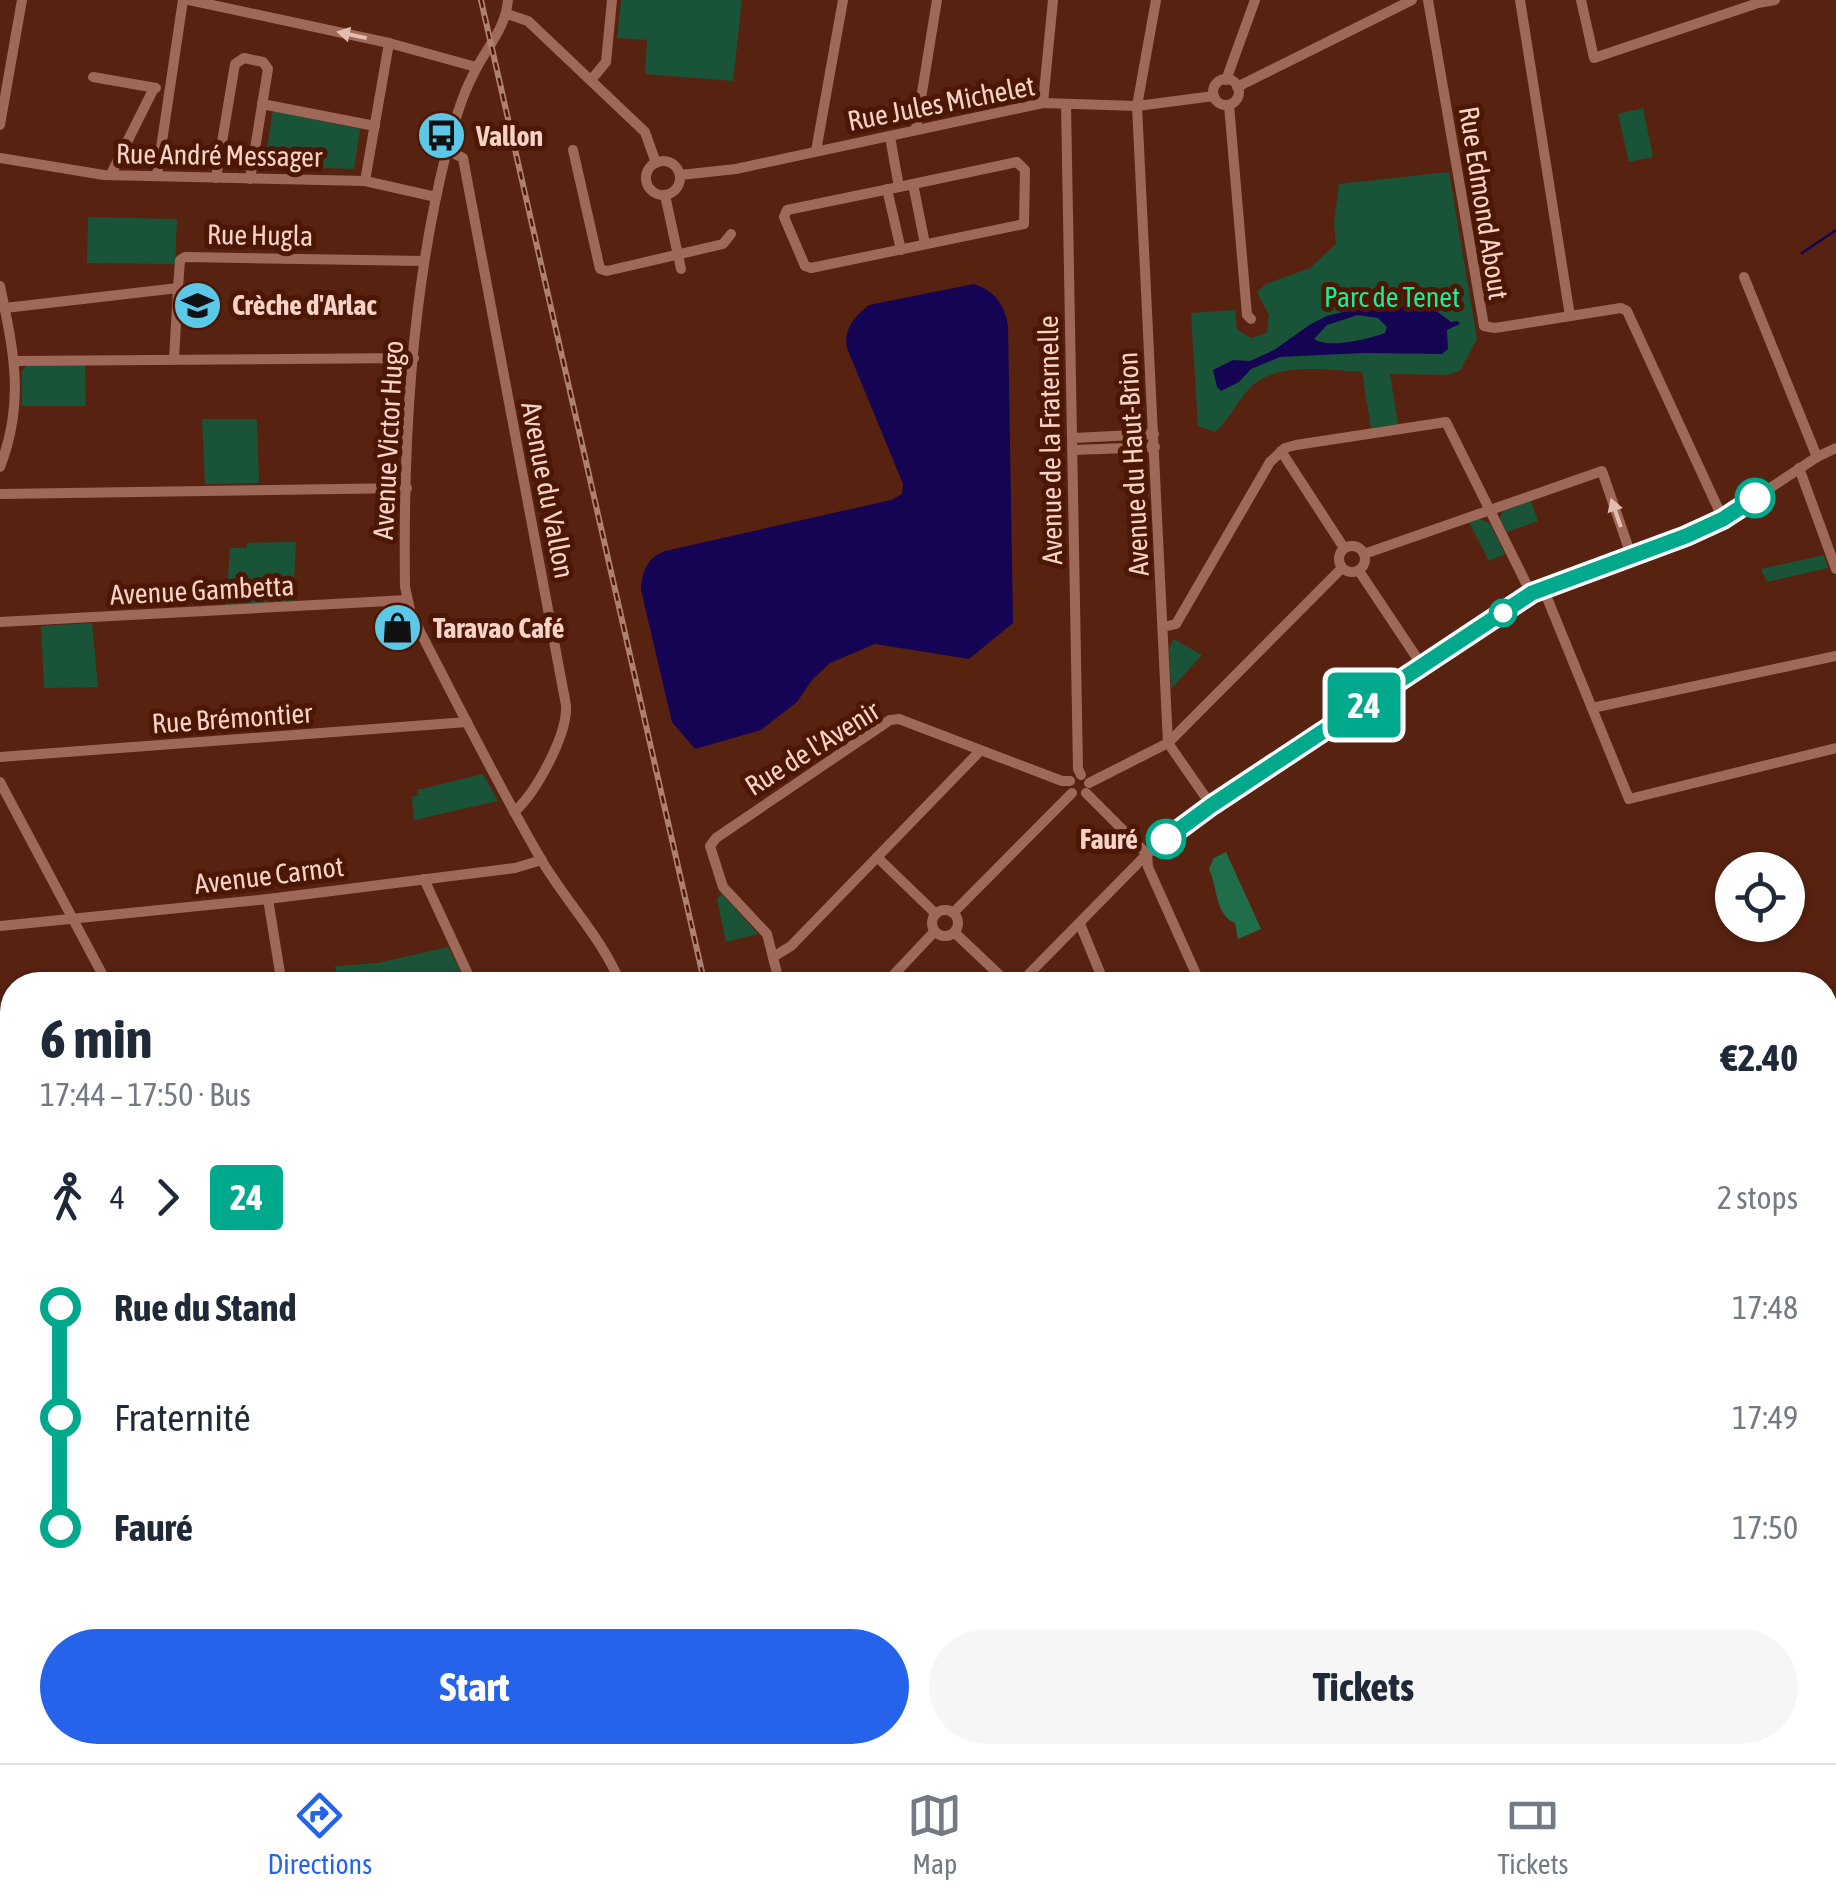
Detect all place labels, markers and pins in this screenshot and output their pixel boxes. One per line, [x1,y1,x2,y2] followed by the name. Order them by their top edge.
[415,110,467,162] bus stop icon: Vallon
[475,120,543,152] place label: Vallon
[171,279,223,331] school or university icon: Crèche d'Arlac
[232,289,377,321] place label: Crèche d'Arlac
[1736,479,1774,517] unlabelled marker
[1490,600,1516,626] unlabelled marker
[372,602,424,654] shop icon: Taravao Café
[433,612,564,644] place label: Taravao Café
[1147,820,1185,858] marker: Fauré
[1080,823,1138,855] place label: Fauré

